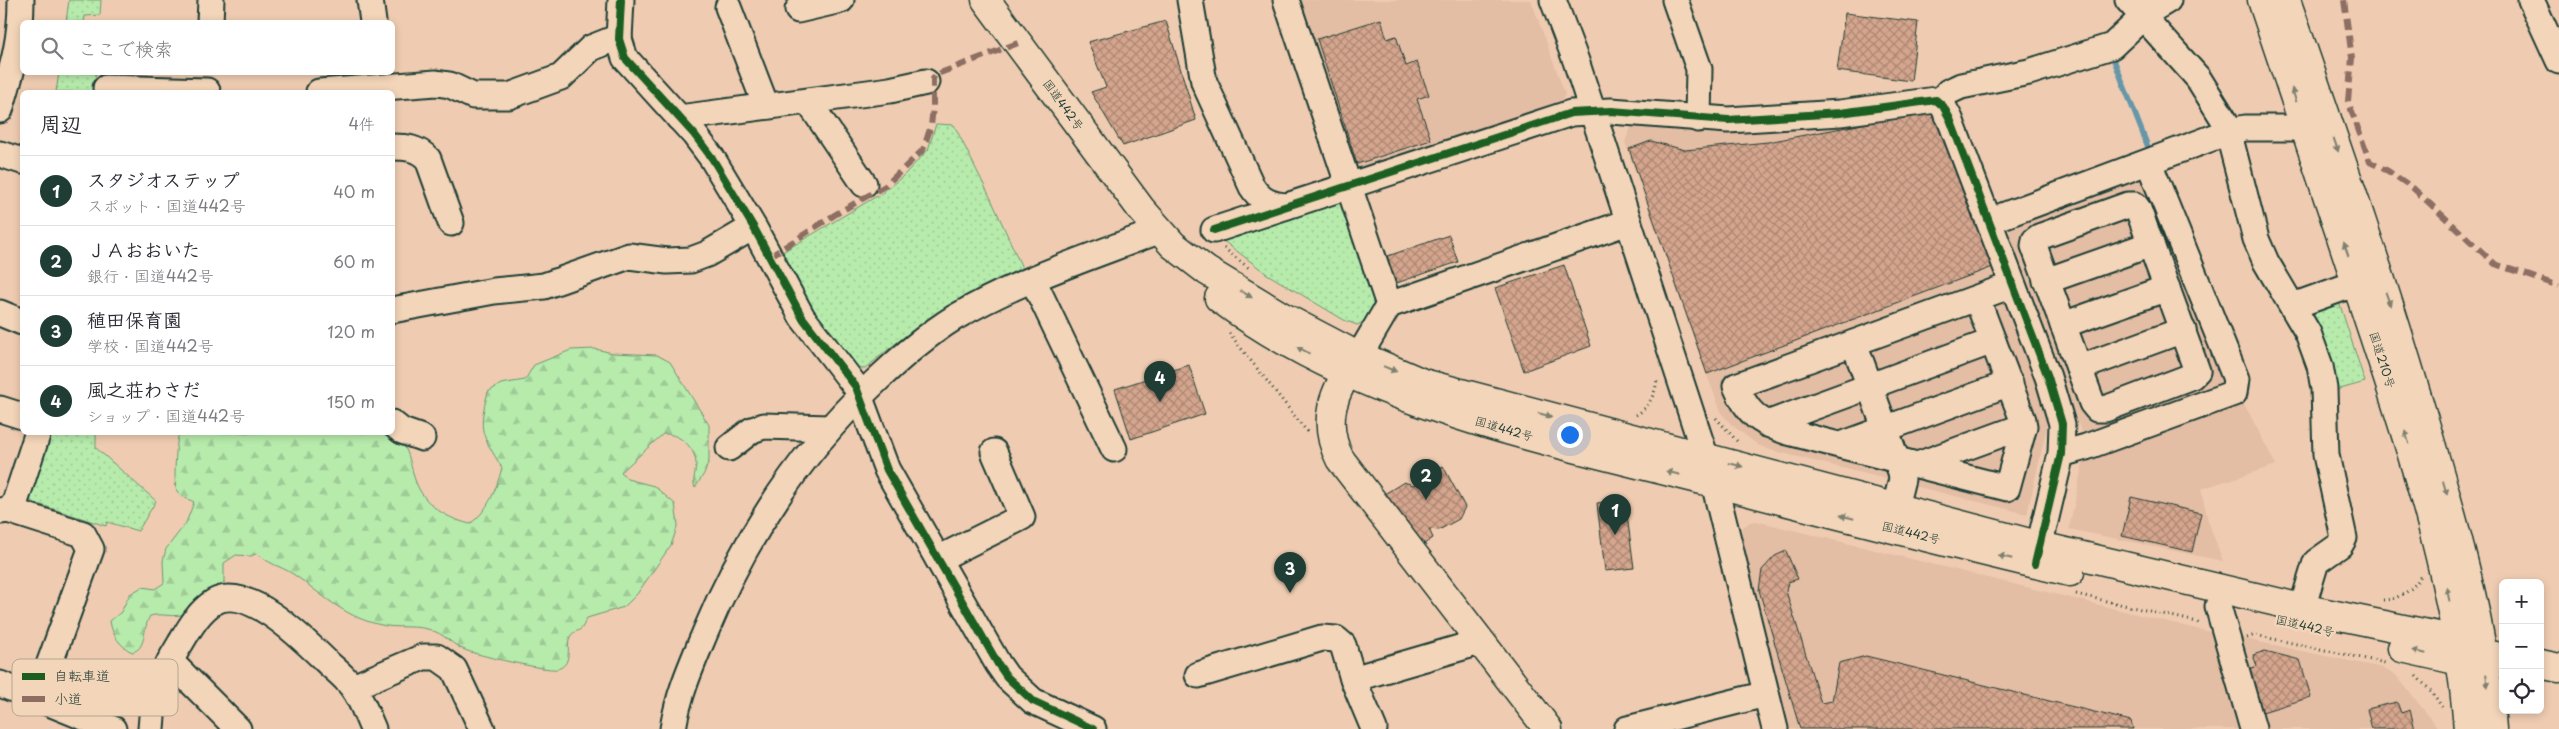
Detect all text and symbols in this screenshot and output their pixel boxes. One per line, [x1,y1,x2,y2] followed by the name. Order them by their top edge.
[20,20,395,75] search box
[38,34,66,62] icon: search
[78,34,173,62] text: ここで検索
[1039,75,1089,134] street label: 国道442号
[2290,88,2297,103] one-way arrow
[40,107,82,139] text: 周辺
[348,111,375,135] text: 4件
[2332,138,2340,153] one-way arrow
[87,165,239,193] text: スタジオステップ
[52,179,60,203] text: 1
[333,179,375,203] text: 40 m
[87,193,246,217] text: スポット · 国道442号
[87,235,201,263] text: ＪＡおおいた
[2341,242,2349,257] one-way arrow
[50,249,62,273] text: 2
[333,249,375,273] text: 60 m
[87,263,214,287] text: 銀行 · 国道442号
[1239,290,1252,299] one-way arrow
[2385,292,2392,307] one-way arrow
[87,305,182,333] text: 稙田保育園
[51,319,61,343] text: 3
[328,319,375,343] text: 120 m
[2365,329,2401,390] street label: 国道210号
[87,333,214,357] text: 学校 · 国道442号
[1296,346,1309,355] one-way arrow
[1144,361,1176,402] pin: 4
[1382,366,1397,374] one-way arrow
[87,375,201,403] text: 風之荘わさだ
[51,389,61,413] text: 4
[327,389,375,413] text: 150 m
[87,403,245,427] text: ショップ · 国道442号
[1473,411,1536,445] street label: 国道442号
[1538,411,1553,419] one-way arrow
[1557,422,1583,448] your location
[2403,429,2411,444] one-way arrow
[1410,459,1442,500] pin: 2
[1729,462,1744,470] one-way arrow
[1665,468,1680,476] one-way arrow
[2441,481,2449,496] one-way arrow
[1599,494,1631,535] pin: 1
[1840,513,1855,521] one-way arrow
[1880,516,1942,548] street label: 国道442号
[1274,552,1306,593] pin: 3
[1997,553,2012,561] one-way arrow
[2499,579,2544,714] map controls
[2499,579,2544,624] button: +
[2444,587,2452,602] one-way arrow
[2274,610,2336,641] street label: 国道442号
[2499,624,2544,669] button: −
[2411,648,2427,656] one-way arrow
[12,659,178,716] legend
[54,665,110,686] text: 自転車道
[2499,669,2544,714] button: locate
[2483,674,2491,690] one-way arrow
[54,688,82,709] text: 小道

